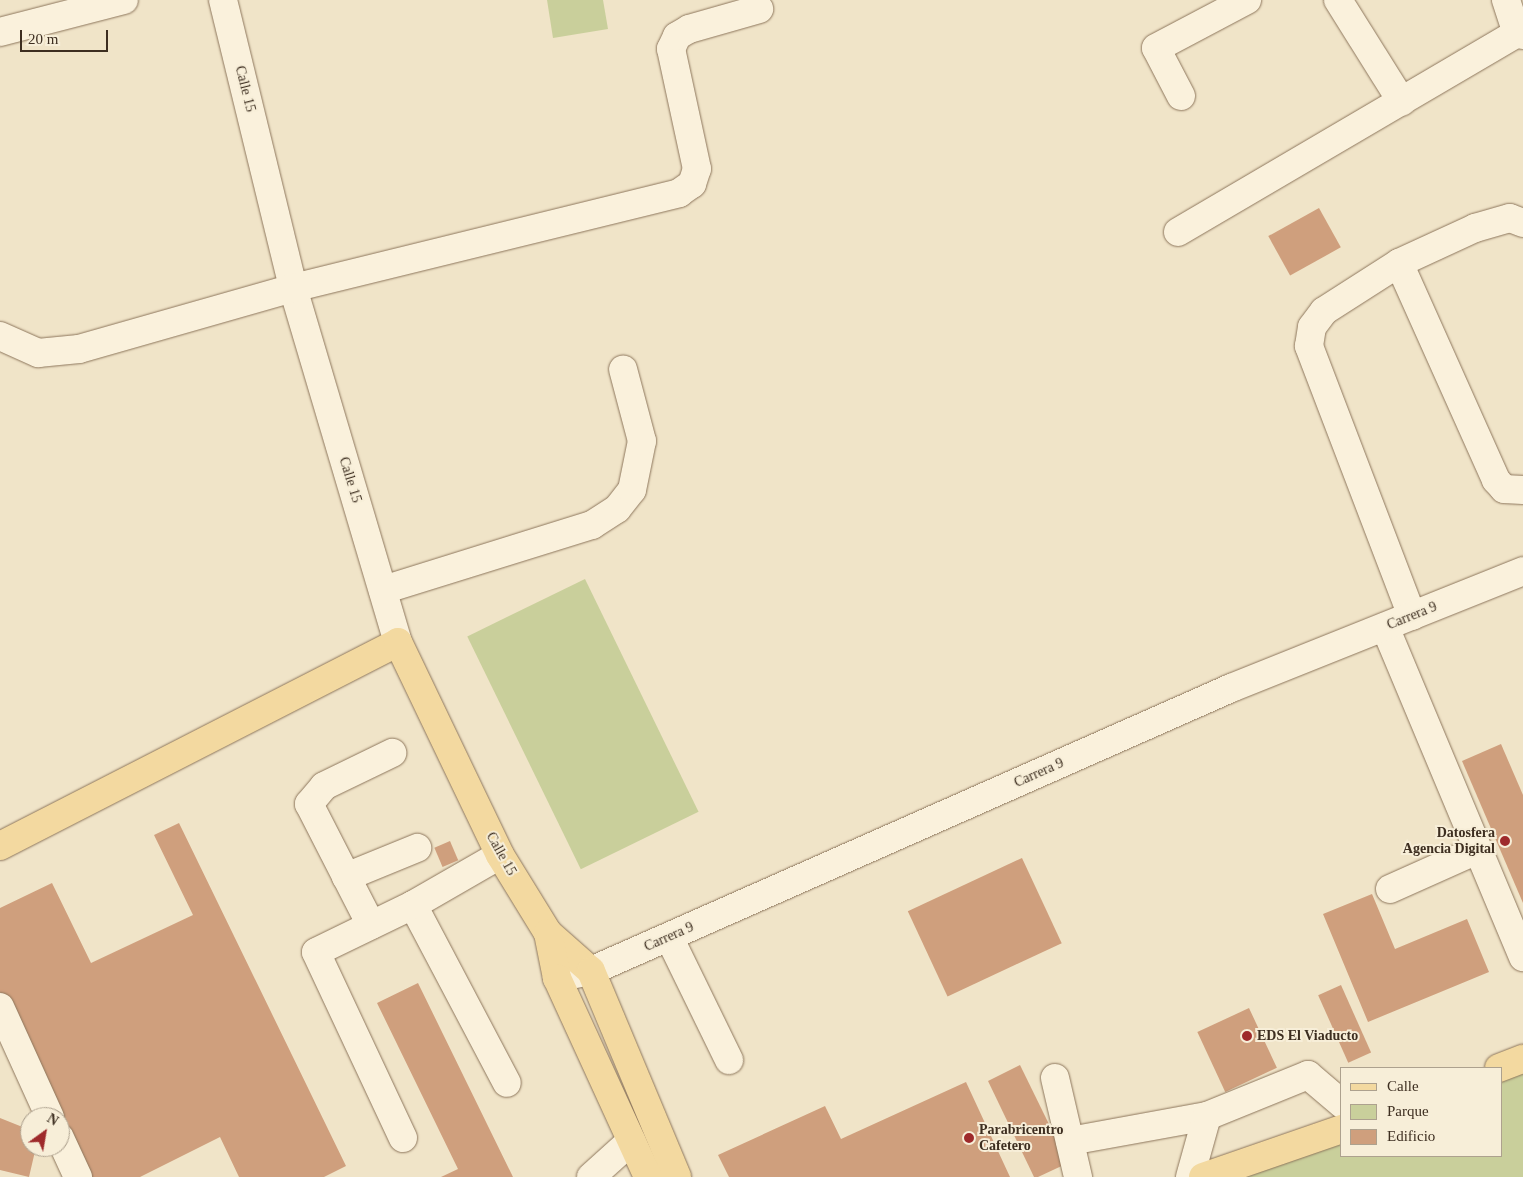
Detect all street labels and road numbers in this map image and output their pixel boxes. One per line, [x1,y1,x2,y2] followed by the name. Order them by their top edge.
[231,64,259,114] street label: Calle 15
[335,455,365,505] street label: Calle 15
[1385,598,1439,634] street label: Carrera 9
[1012,755,1066,791] street label: Carrera 9
[482,829,520,879] street label: Calle 15
[642,919,696,955] street label: Carrera 9

